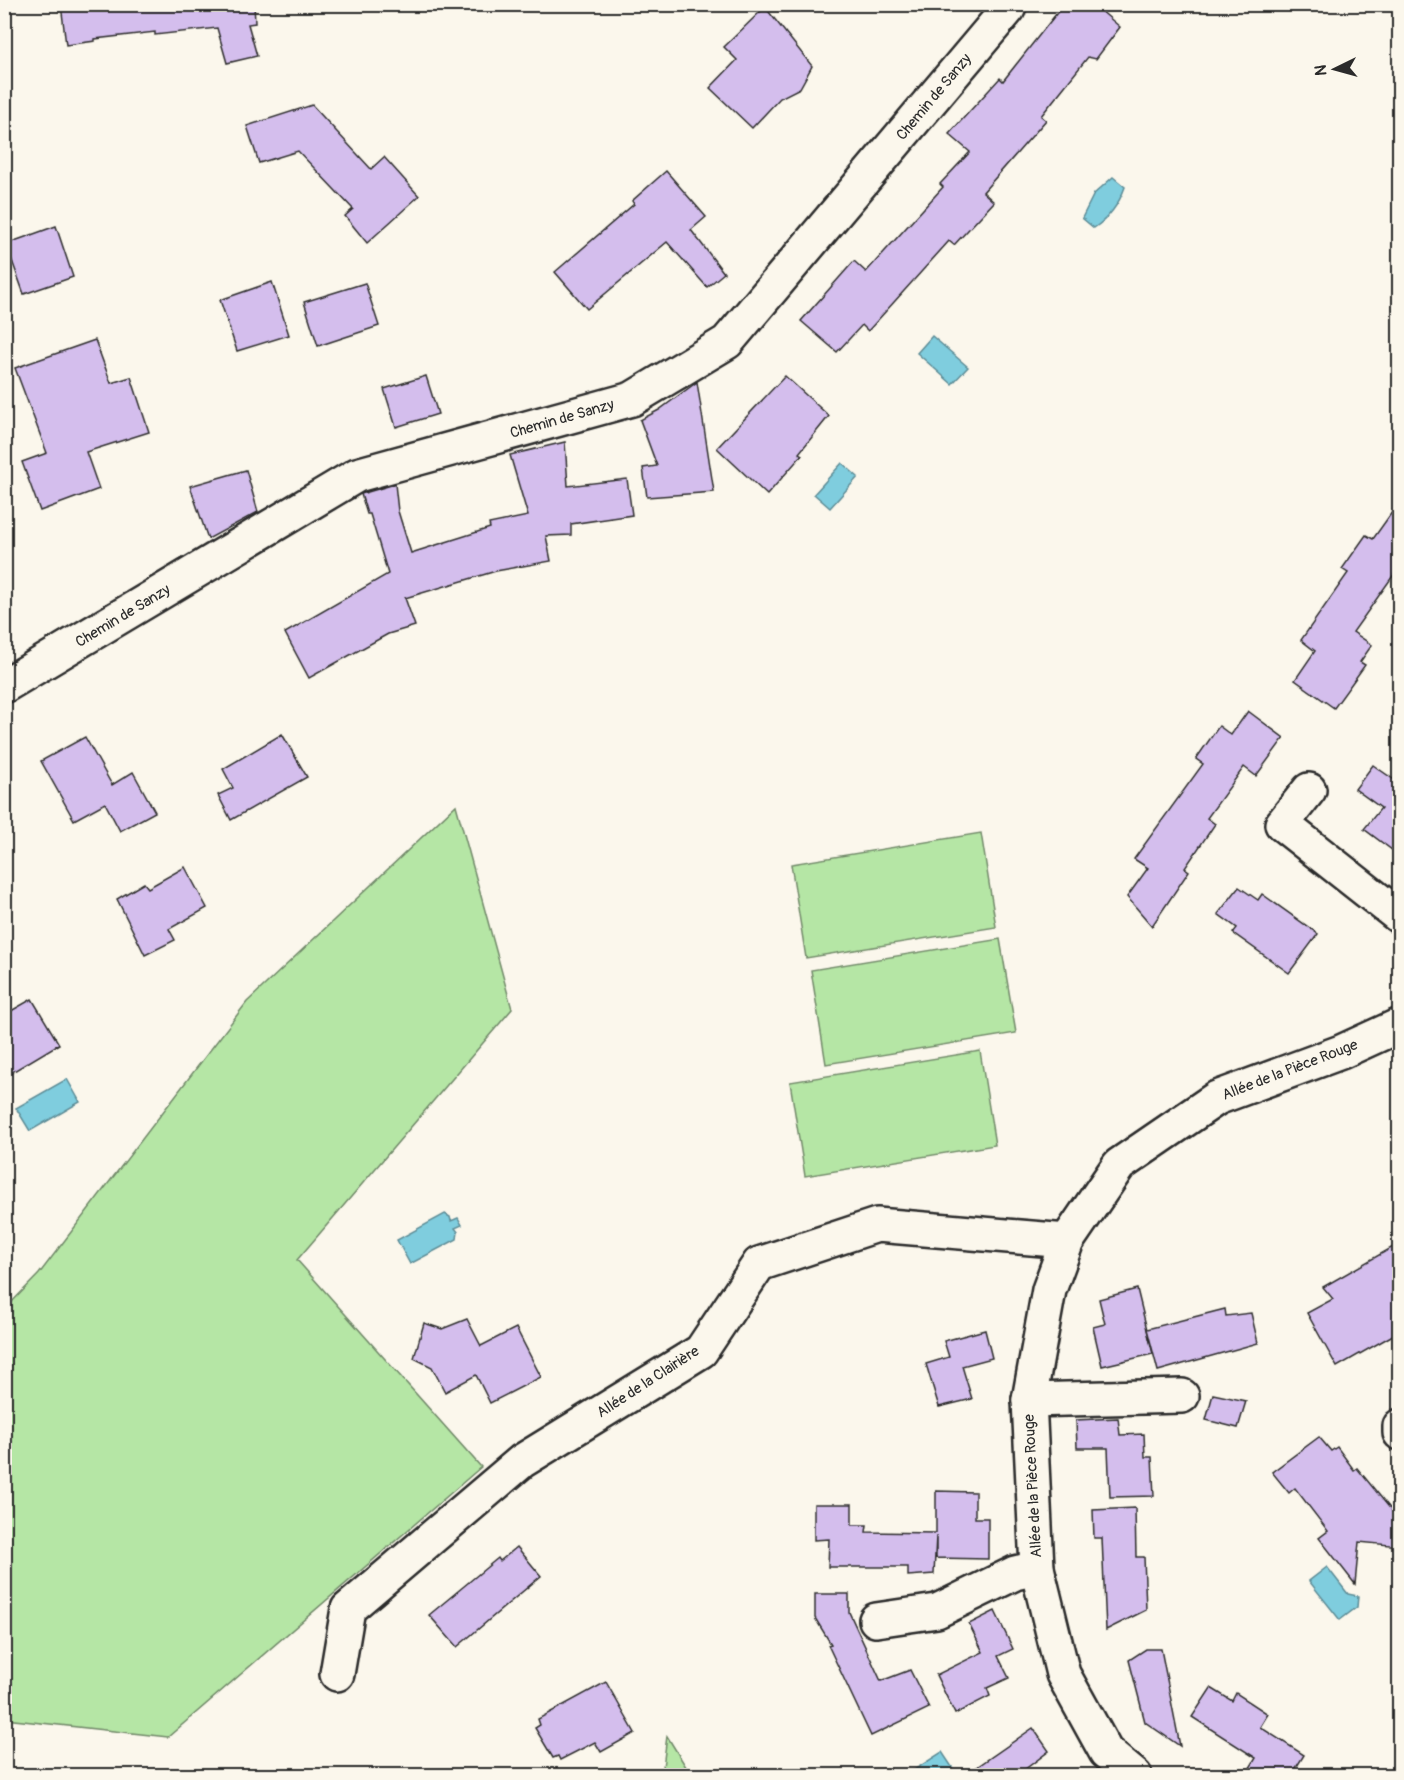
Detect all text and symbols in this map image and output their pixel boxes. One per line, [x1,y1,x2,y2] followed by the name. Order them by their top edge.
[1305,39,1365,99] north arrow
[892,49,976,144] street label: Chemin de Sanzy
[1311,64,1331,76] text: N
[508,395,617,443] street label: Chemin de Sanzy
[72,580,174,652] street label: Chemin de Sanzy
[1219,1035,1361,1105] street label: Allée de la Pièce Rouge
[593,1341,703,1422] street label: Allée de la Clairière
[1020,1413,1046,1558] street label: Allée de la Pièce Rouge

